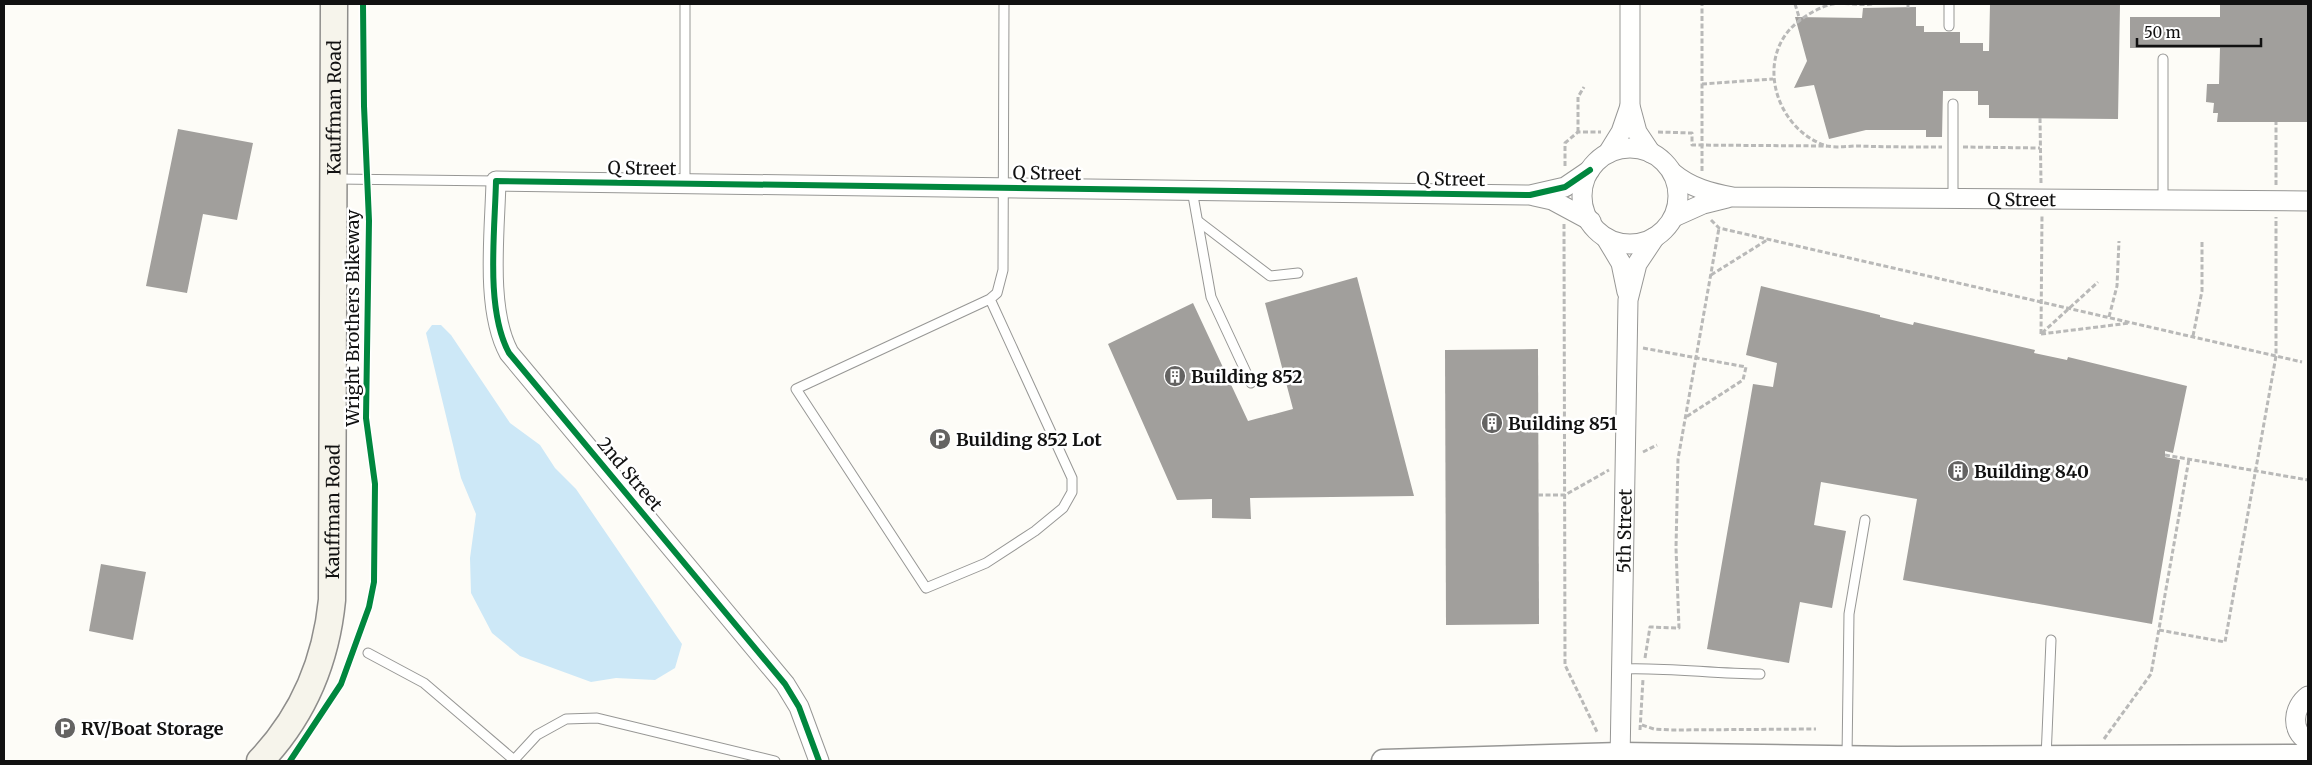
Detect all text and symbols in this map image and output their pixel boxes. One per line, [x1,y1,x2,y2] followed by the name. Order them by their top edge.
[2137,15,2261,47] scale bar
[2144,23,2181,42] text: 50 m
[322,40,345,175] street label: Kauffman Road
[607,156,677,180] street label: Q Street
[1012,161,1082,185] street label: Q Street
[1416,167,1486,191] street label: Q Street
[1987,187,2056,211] street label: Q Street
[341,209,364,428] street label: Wright Brothers Bikeway
[1163,364,1187,388] building icon: Building 852
[1191,365,1303,388] place label: Building 852
[1480,411,1504,435] building icon: Building 851
[1508,412,1617,435] place label: Building 851
[928,427,952,451] parking icon: Building 852 Lot
[956,428,1102,451] place label: Building 852 Lot
[593,432,667,516] street label: 2nd Street
[321,444,344,579] street label: Kauffman Road
[1946,459,1970,483] building icon: Building 840
[1974,460,2089,483] place label: Building 840
[1612,489,1636,574] street label: 5th Street
[53,716,77,740] parking icon: RV/Boat Storage
[81,717,224,740] place label: RV/Boat Storage

